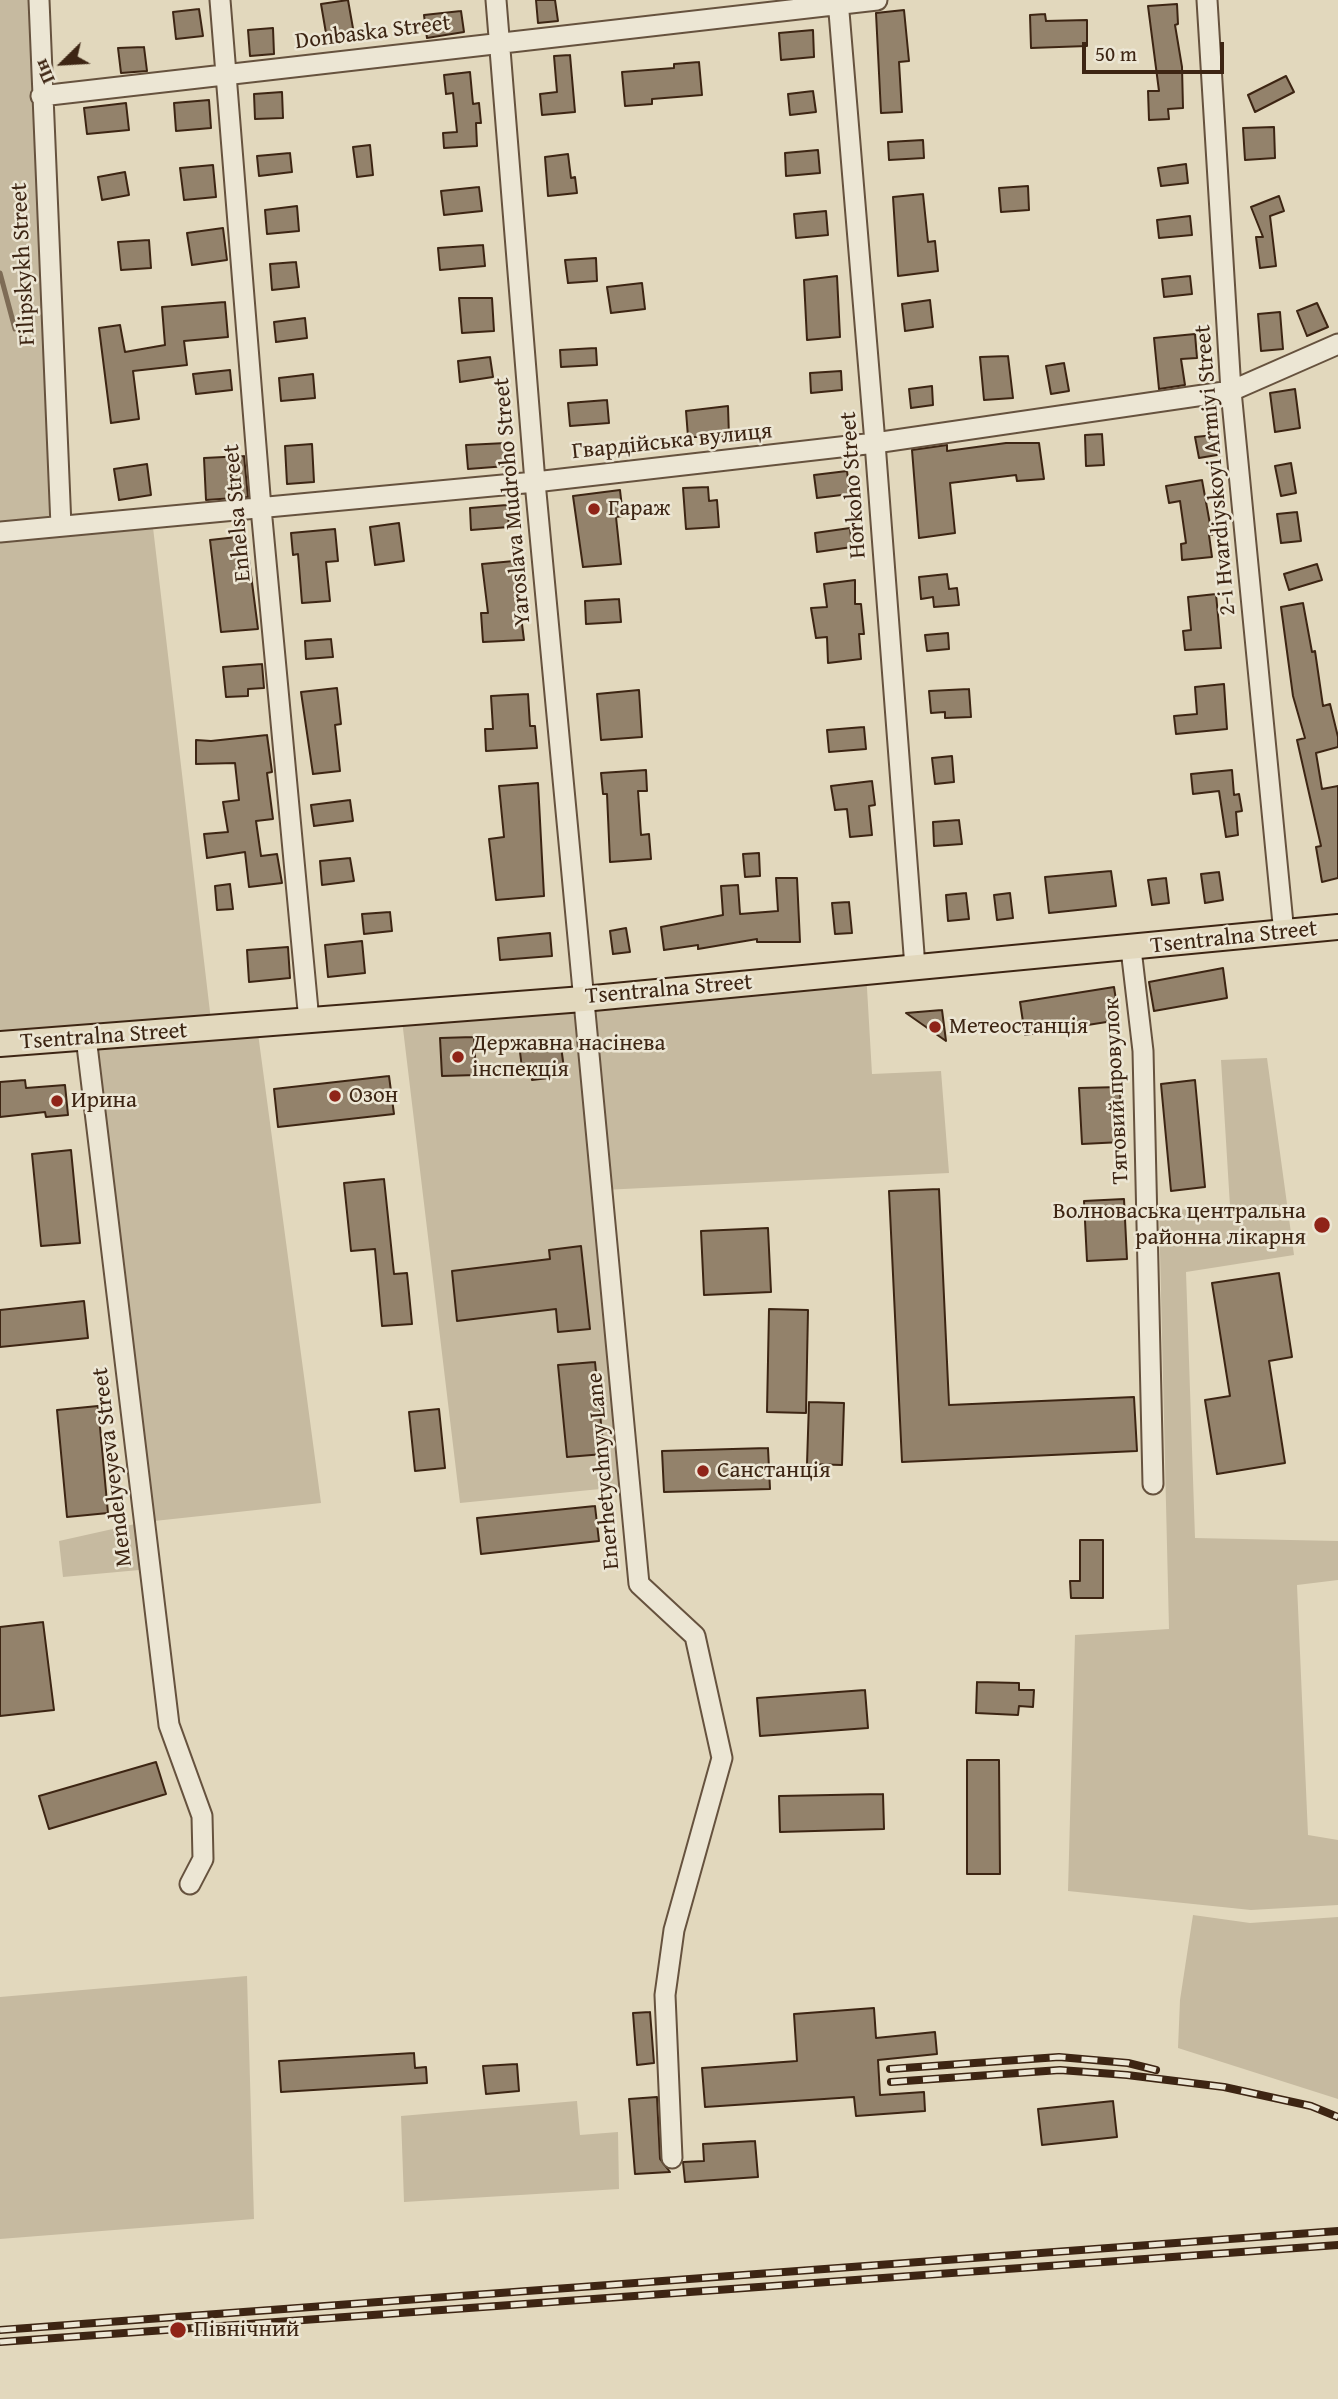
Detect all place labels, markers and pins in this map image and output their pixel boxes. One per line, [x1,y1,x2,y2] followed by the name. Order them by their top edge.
[608,495,670,523] place label: Гараж
[586,501,602,517] marker: Гараж
[949,1013,1088,1041] place label: Метеостанція
[927,1019,943,1035] marker: Метеостанція
[472,1030,666,1084] place label: Державна насiнева iнспекцiя
[450,1049,466,1065] marker: Державна насiнева iнспекцiя
[349,1082,398,1110] place label: Озон
[71,1087,137,1115] place label: Ирина
[327,1088,343,1104] marker: Озон
[49,1093,65,1109] marker: Ирина
[1053,1198,1306,1252] place label: Волноваська центральна районна лікарня
[1312,1215,1332,1235] marker: Волноваська центральна районна лікарня
[717,1457,831,1485] place label: Санстанція
[695,1463,711,1479] marker: Санстанція
[194,2316,299,2344] place label: Північний
[168,2320,188,2340] marker: Північний

